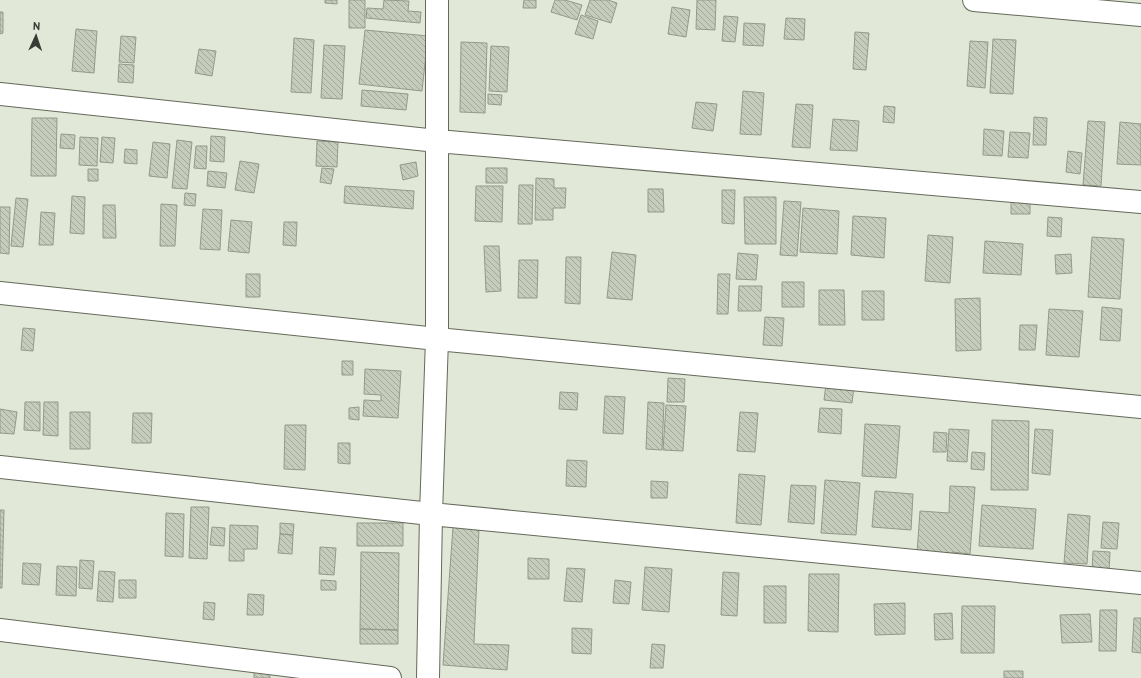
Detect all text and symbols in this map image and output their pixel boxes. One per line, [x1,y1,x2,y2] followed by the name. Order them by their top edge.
[16,16,56,56] north arrow
[33,19,41,33] text: N

